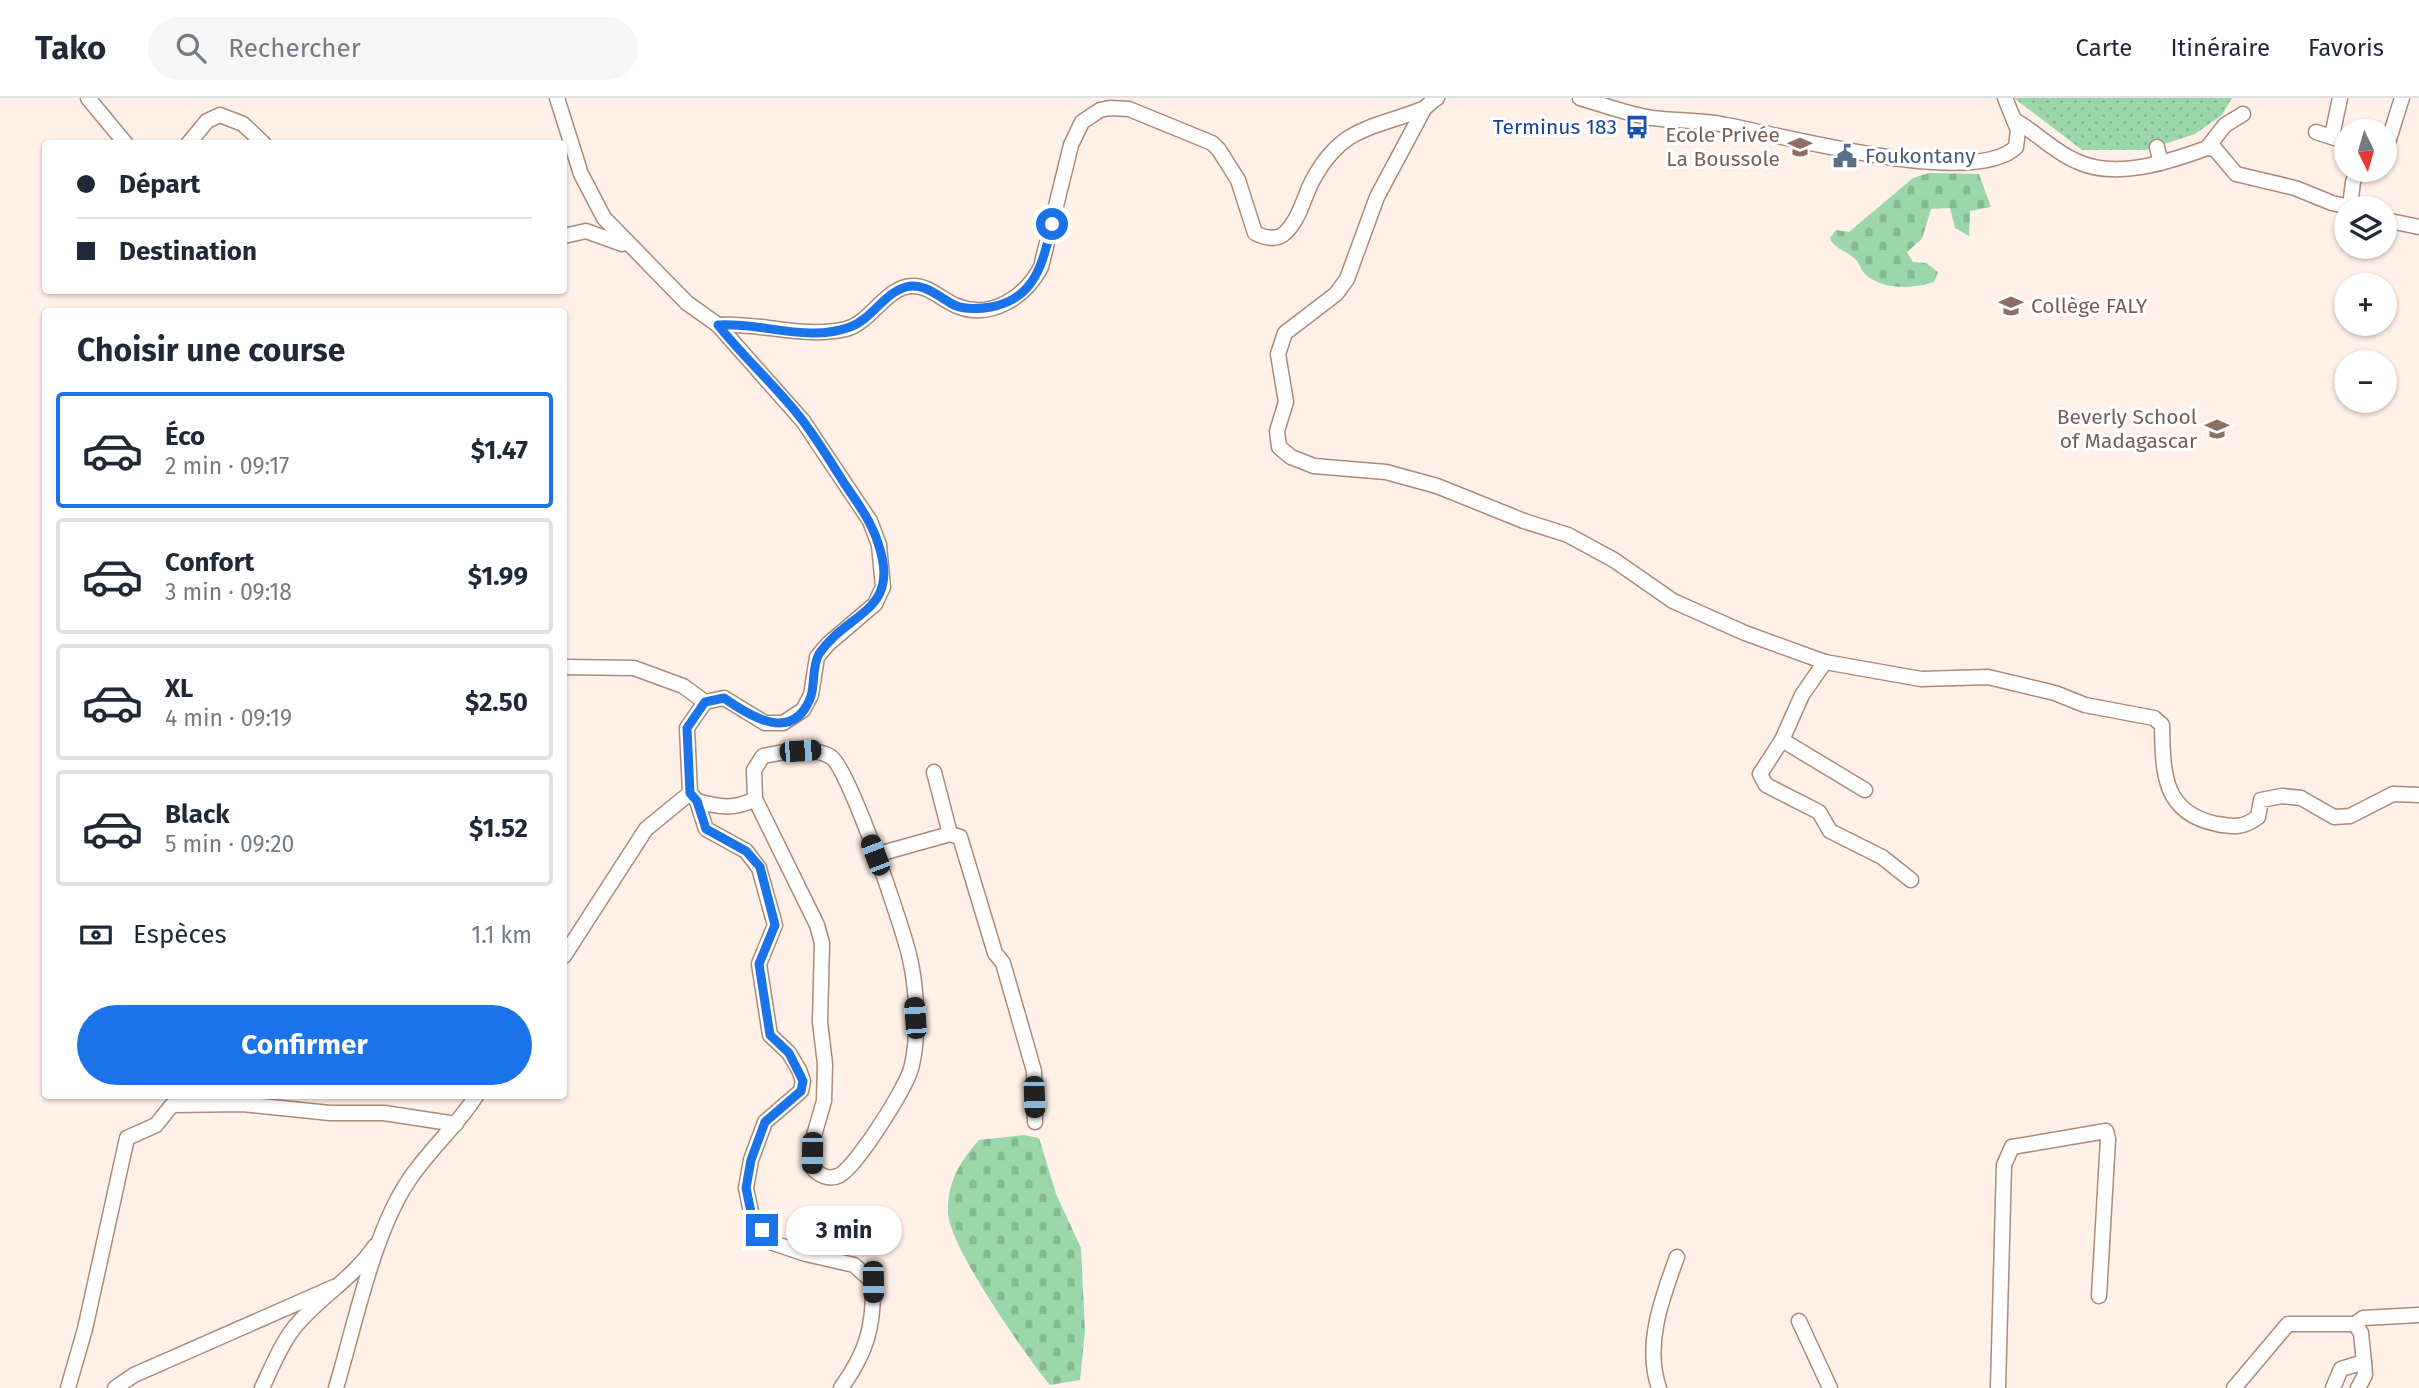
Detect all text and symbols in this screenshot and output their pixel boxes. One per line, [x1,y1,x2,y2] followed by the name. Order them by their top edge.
[148,17,638,80] search box
[35,28,106,68] text: Tako
[172,29,210,67] icon: search
[228,33,361,64] text: Rechercher
[2076,34,2132,62] text: Carte
[2170,34,2270,62] text: Itinéraire
[2308,34,2384,62] text: Favoris
[1623,113,1651,141] bus stop icon: Terminus 183
[1493,114,1617,140] place label: Terminus 183
[2334,119,2398,182] north arrow
[2334,119,2397,413] map controls
[1665,122,1780,172] place label: Ecole Privée La Boussole
[1786,133,1814,161] school or university icon: Ecole Privée La Boussole
[1831,142,1859,170] public building icon: Foukontany
[1865,143,1976,169] place label: Foukontany
[119,169,200,200] text: Départ
[2334,196,2397,259] button: layers
[1036,208,1068,240] route start
[119,236,257,267] text: Destination
[2334,273,2397,336] button: +
[1997,292,2025,320] school or university icon: Collège FALY
[2031,293,2148,319] place label: Collège FALY
[77,331,345,369] text: Choisir une course
[2334,350,2397,413] button: −
[2057,404,2197,454] place label: Beverly School of Madagascar
[2203,415,2231,443] school or university icon: Beverly School of Madagascar
[81,419,144,482] icon: car
[165,421,205,452] text: Éco
[471,435,528,466] text: $1.47
[165,452,289,480] text: 2 min · 09:17
[81,545,144,608] icon: car
[165,547,254,578] text: Confort
[468,561,528,592] text: $1.99
[165,578,292,606] text: 3 min · 09:18
[81,671,144,734] icon: car
[165,673,193,704] text: XL
[465,687,528,718] text: $2.50
[165,704,292,732] text: 4 min · 09:19
[779,739,822,763] car
[81,797,144,860] icon: car
[165,799,230,830] text: Black
[469,813,528,844] text: $1.52
[165,830,294,858] text: 5 min · 09:20
[858,832,893,878] car
[77,916,115,954] icon: cash
[133,919,227,950] text: Espèces
[471,921,532,949] text: 1.1 km
[904,996,927,1040] car
[77,1005,532,1085] button: Confirmer
[1023,1076,1046,1118] car
[802,1132,823,1174] car
[786,1206,902,1254] callout: 3 min
[746,1214,778,1246] route end
[816,1216,872,1244] text: 3 min
[863,1261,884,1303] car

